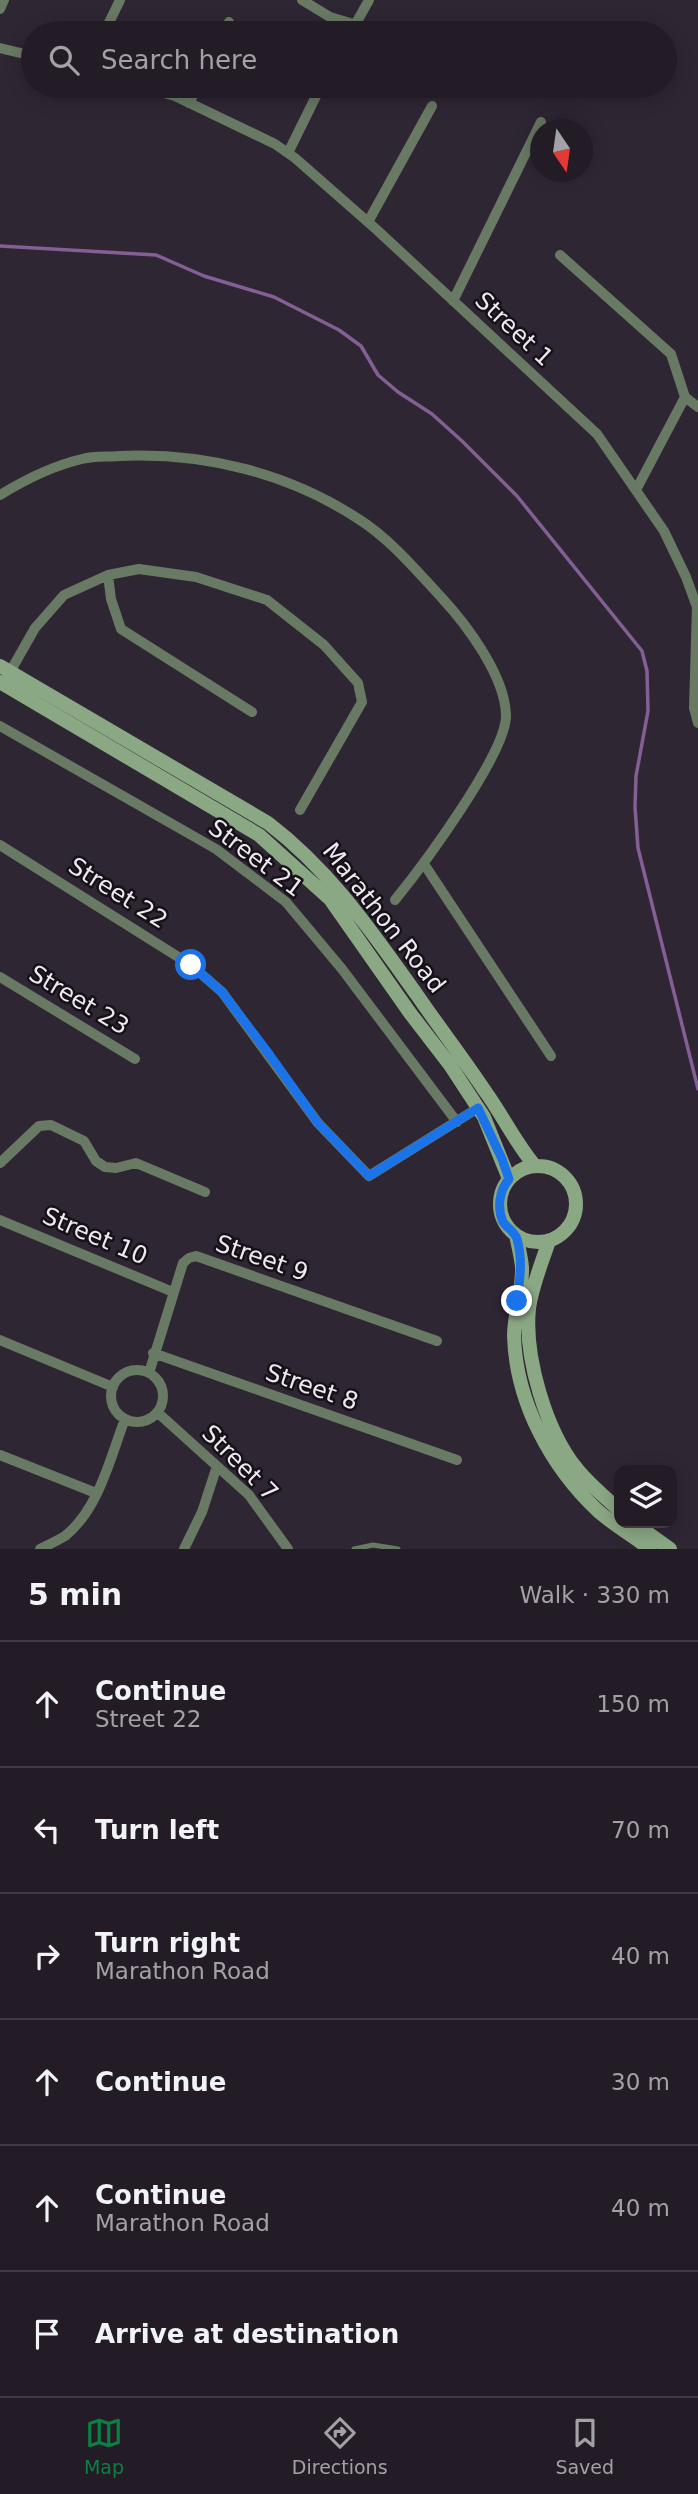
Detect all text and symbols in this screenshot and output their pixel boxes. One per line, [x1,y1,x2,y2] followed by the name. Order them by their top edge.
[21,21,677,98] search box
[45,41,83,79] icon: search
[101,45,257,75] text: Search here
[530,119,593,182] north arrow
[469,286,559,372] street label: Street 1
[203,813,309,903] street label: Street 21
[317,838,451,998] street label: Marathon Road
[63,852,173,934] street label: Street 22
[175,949,206,980] route start
[24,959,134,1041] street label: Street 23
[38,1201,152,1271] street label: Street 10
[212,1229,312,1287] street label: Street 9
[501,1285,532,1316] route end
[262,1358,362,1416] street label: Street 8
[196,1419,284,1507] street label: Street 7
[614,1465,677,1528] map controls
[614,1465,677,1528] button: layers
[28,1577,122,1612] text: 5 min
[519,1582,670,1608] text: Walk · 330 m
[95,1676,226,1706] text: Continue
[28,1685,66,1723] icon: ahead
[596,1691,670,1717] text: 150 m
[95,1706,201,1732] text: Street 22
[28,1811,66,1849] icon: left
[95,1815,219,1845] text: Turn left
[611,1817,670,1843] text: 70 m
[95,1928,240,1958] text: Turn right
[28,1937,66,1975] icon: right
[611,1943,670,1969] text: 40 m
[95,1958,270,1984] text: Marathon Road
[28,2063,66,2101] icon: ahead
[95,2067,226,2097] text: Continue
[611,2069,670,2095] text: 30 m
[95,2180,226,2210] text: Continue
[28,2189,66,2227] icon: ahead
[611,2195,670,2221] text: 40 m
[95,2210,270,2236] text: Marathon Road
[28,2315,66,2353] icon: arrive
[95,2319,399,2349] text: Arrive at destination
[84,2414,124,2478] tab: Map
[292,2414,388,2478] tab: Directions
[555,2414,614,2478] tab: Saved

